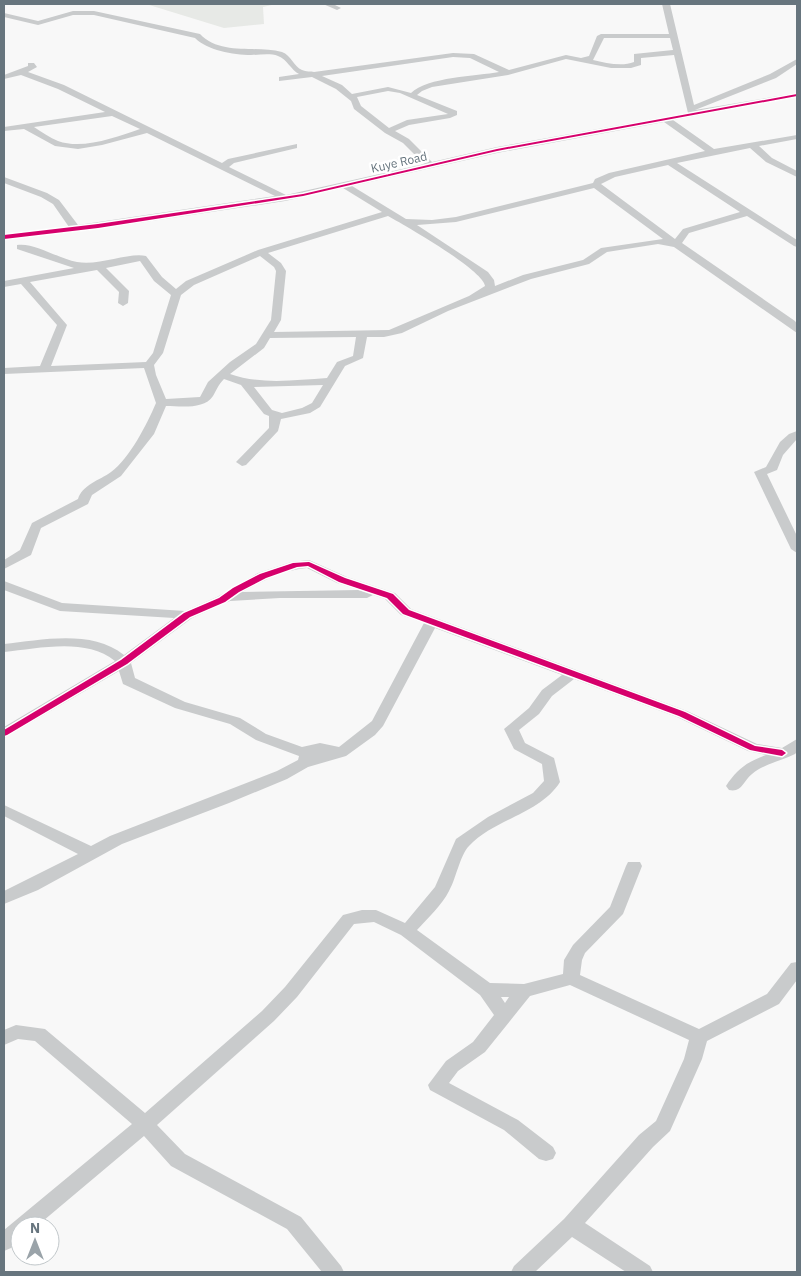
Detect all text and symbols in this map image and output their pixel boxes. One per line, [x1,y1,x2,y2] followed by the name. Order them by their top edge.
[369,148,429,176] street label: Kuye Road
[10,1216,60,1266] north arrow
[30,1219,40,1237] text: N

